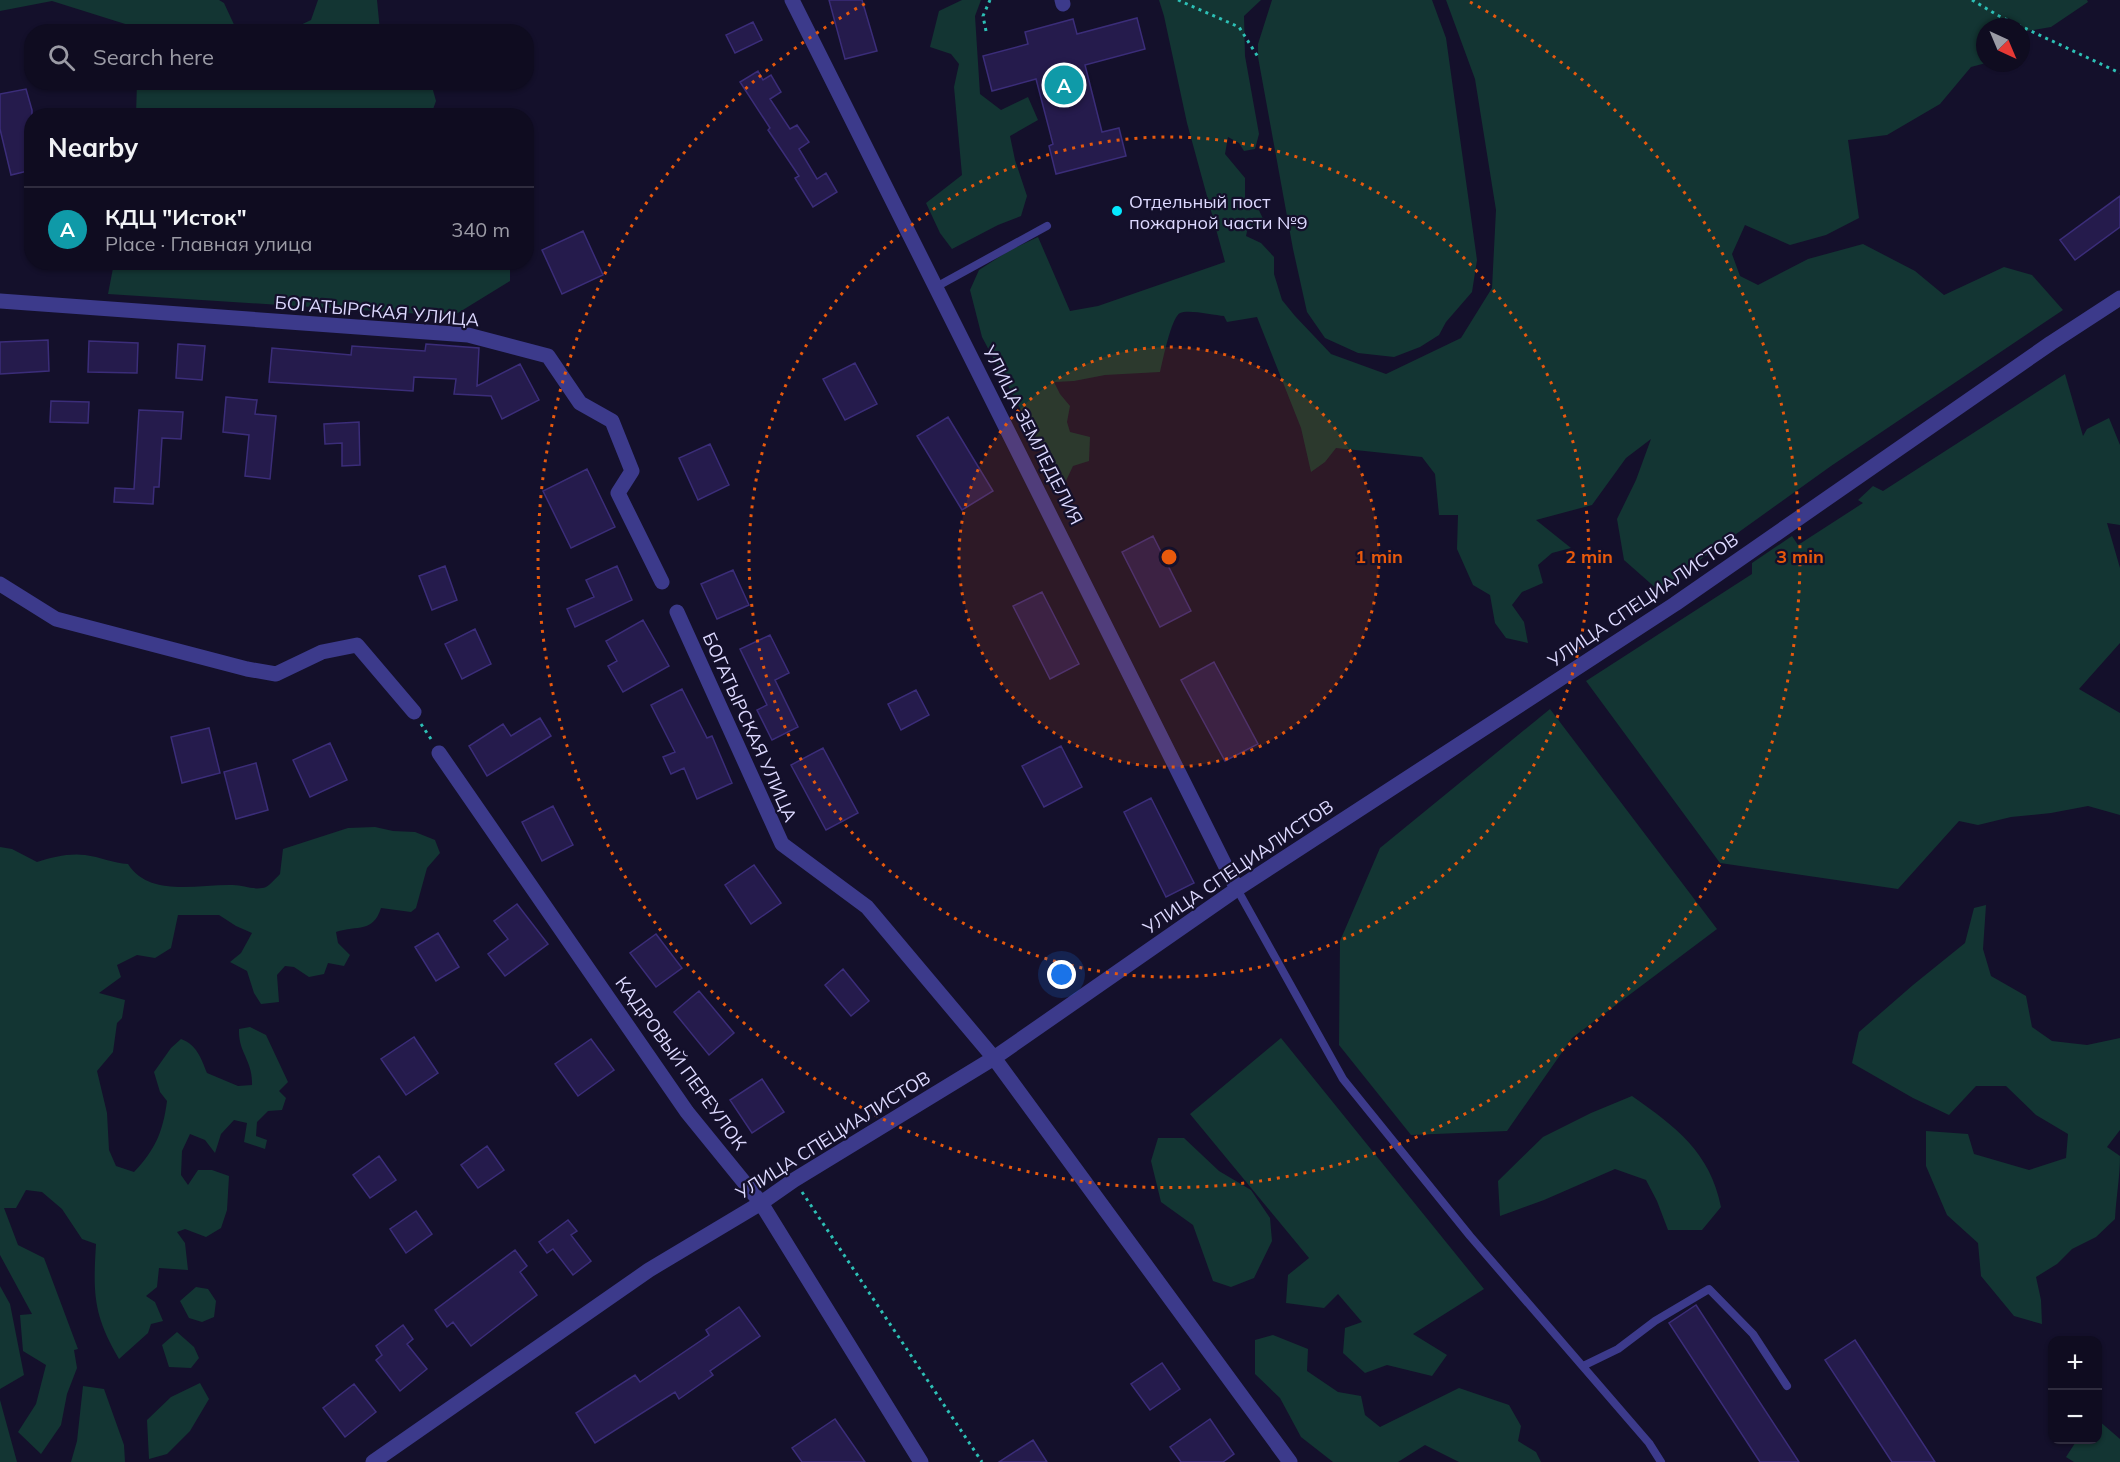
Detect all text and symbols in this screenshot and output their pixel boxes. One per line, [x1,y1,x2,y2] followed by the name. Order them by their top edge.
[1976,18,2030,72] north arrow
[24,24,534,90] search box
[45,41,78,74] icon: search
[93,43,214,71] text: Search here
[1044,62,1084,107] pin: A
[48,131,138,164] text: Nearby
[1129,190,1307,234] place label: Отдельный пост пожарной части №9
[105,203,246,231] text: КДЦ "Исток"
[1110,204,1124,218] marker: Отдельный пост пожарной части №9
[60,217,75,242] text: A
[451,217,510,242] text: 340 m
[105,231,312,256] text: Place · Главная улица
[274,291,480,331] street label: БОГАТЫРСКАЯ УЛИЦА
[977,341,1088,529] street label: УЛИЦА ЗЕМЛЕДЕЛИЯ
[1543,528,1743,673] street label: УЛИЦА СПЕЦИАЛИСТОВ
[1355,545,1403,568] text: 1 min
[1565,545,1613,568] text: 2 min
[1776,545,1824,568] text: 3 min
[1159,547,1179,567] centre of rings
[698,629,802,825] street label: БОГАТЫРСКАЯ УЛИЦА
[1138,795,1338,940] street label: УЛИЦА СПЕЦИАЛИСТОВ
[1047,960,1076,989] your location
[610,972,752,1154] street label: КАДРОВЫЙ ПЕРЕУЛОК
[731,1066,934,1205] street label: УЛИЦА СПЕЦИАЛИСТОВ
[2048,1336,2102,1444] map controls
[2048,1336,2102,1390] button: +
[2048,1390,2102,1444] button: −

